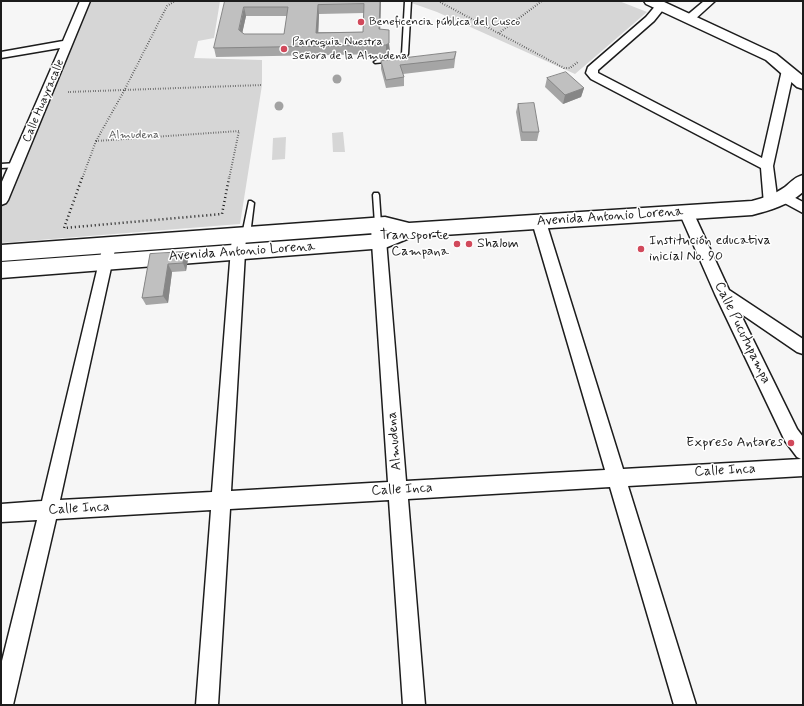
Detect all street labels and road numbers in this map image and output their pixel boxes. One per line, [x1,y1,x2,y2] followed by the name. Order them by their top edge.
[20,57,68,145] street label: Calle Huayracalle
[536,203,684,231] street label: Avenida Antonio Lorena
[168,238,316,266] street label: Avenida Antonio Lorena
[710,279,774,387] street label: Calle Pucutupampa
[384,411,406,471] street label: Almudena
[694,461,756,481] street label: Calle Inca
[371,480,433,500] street label: Calle Inca
[48,499,110,519] street label: Calle Inca

